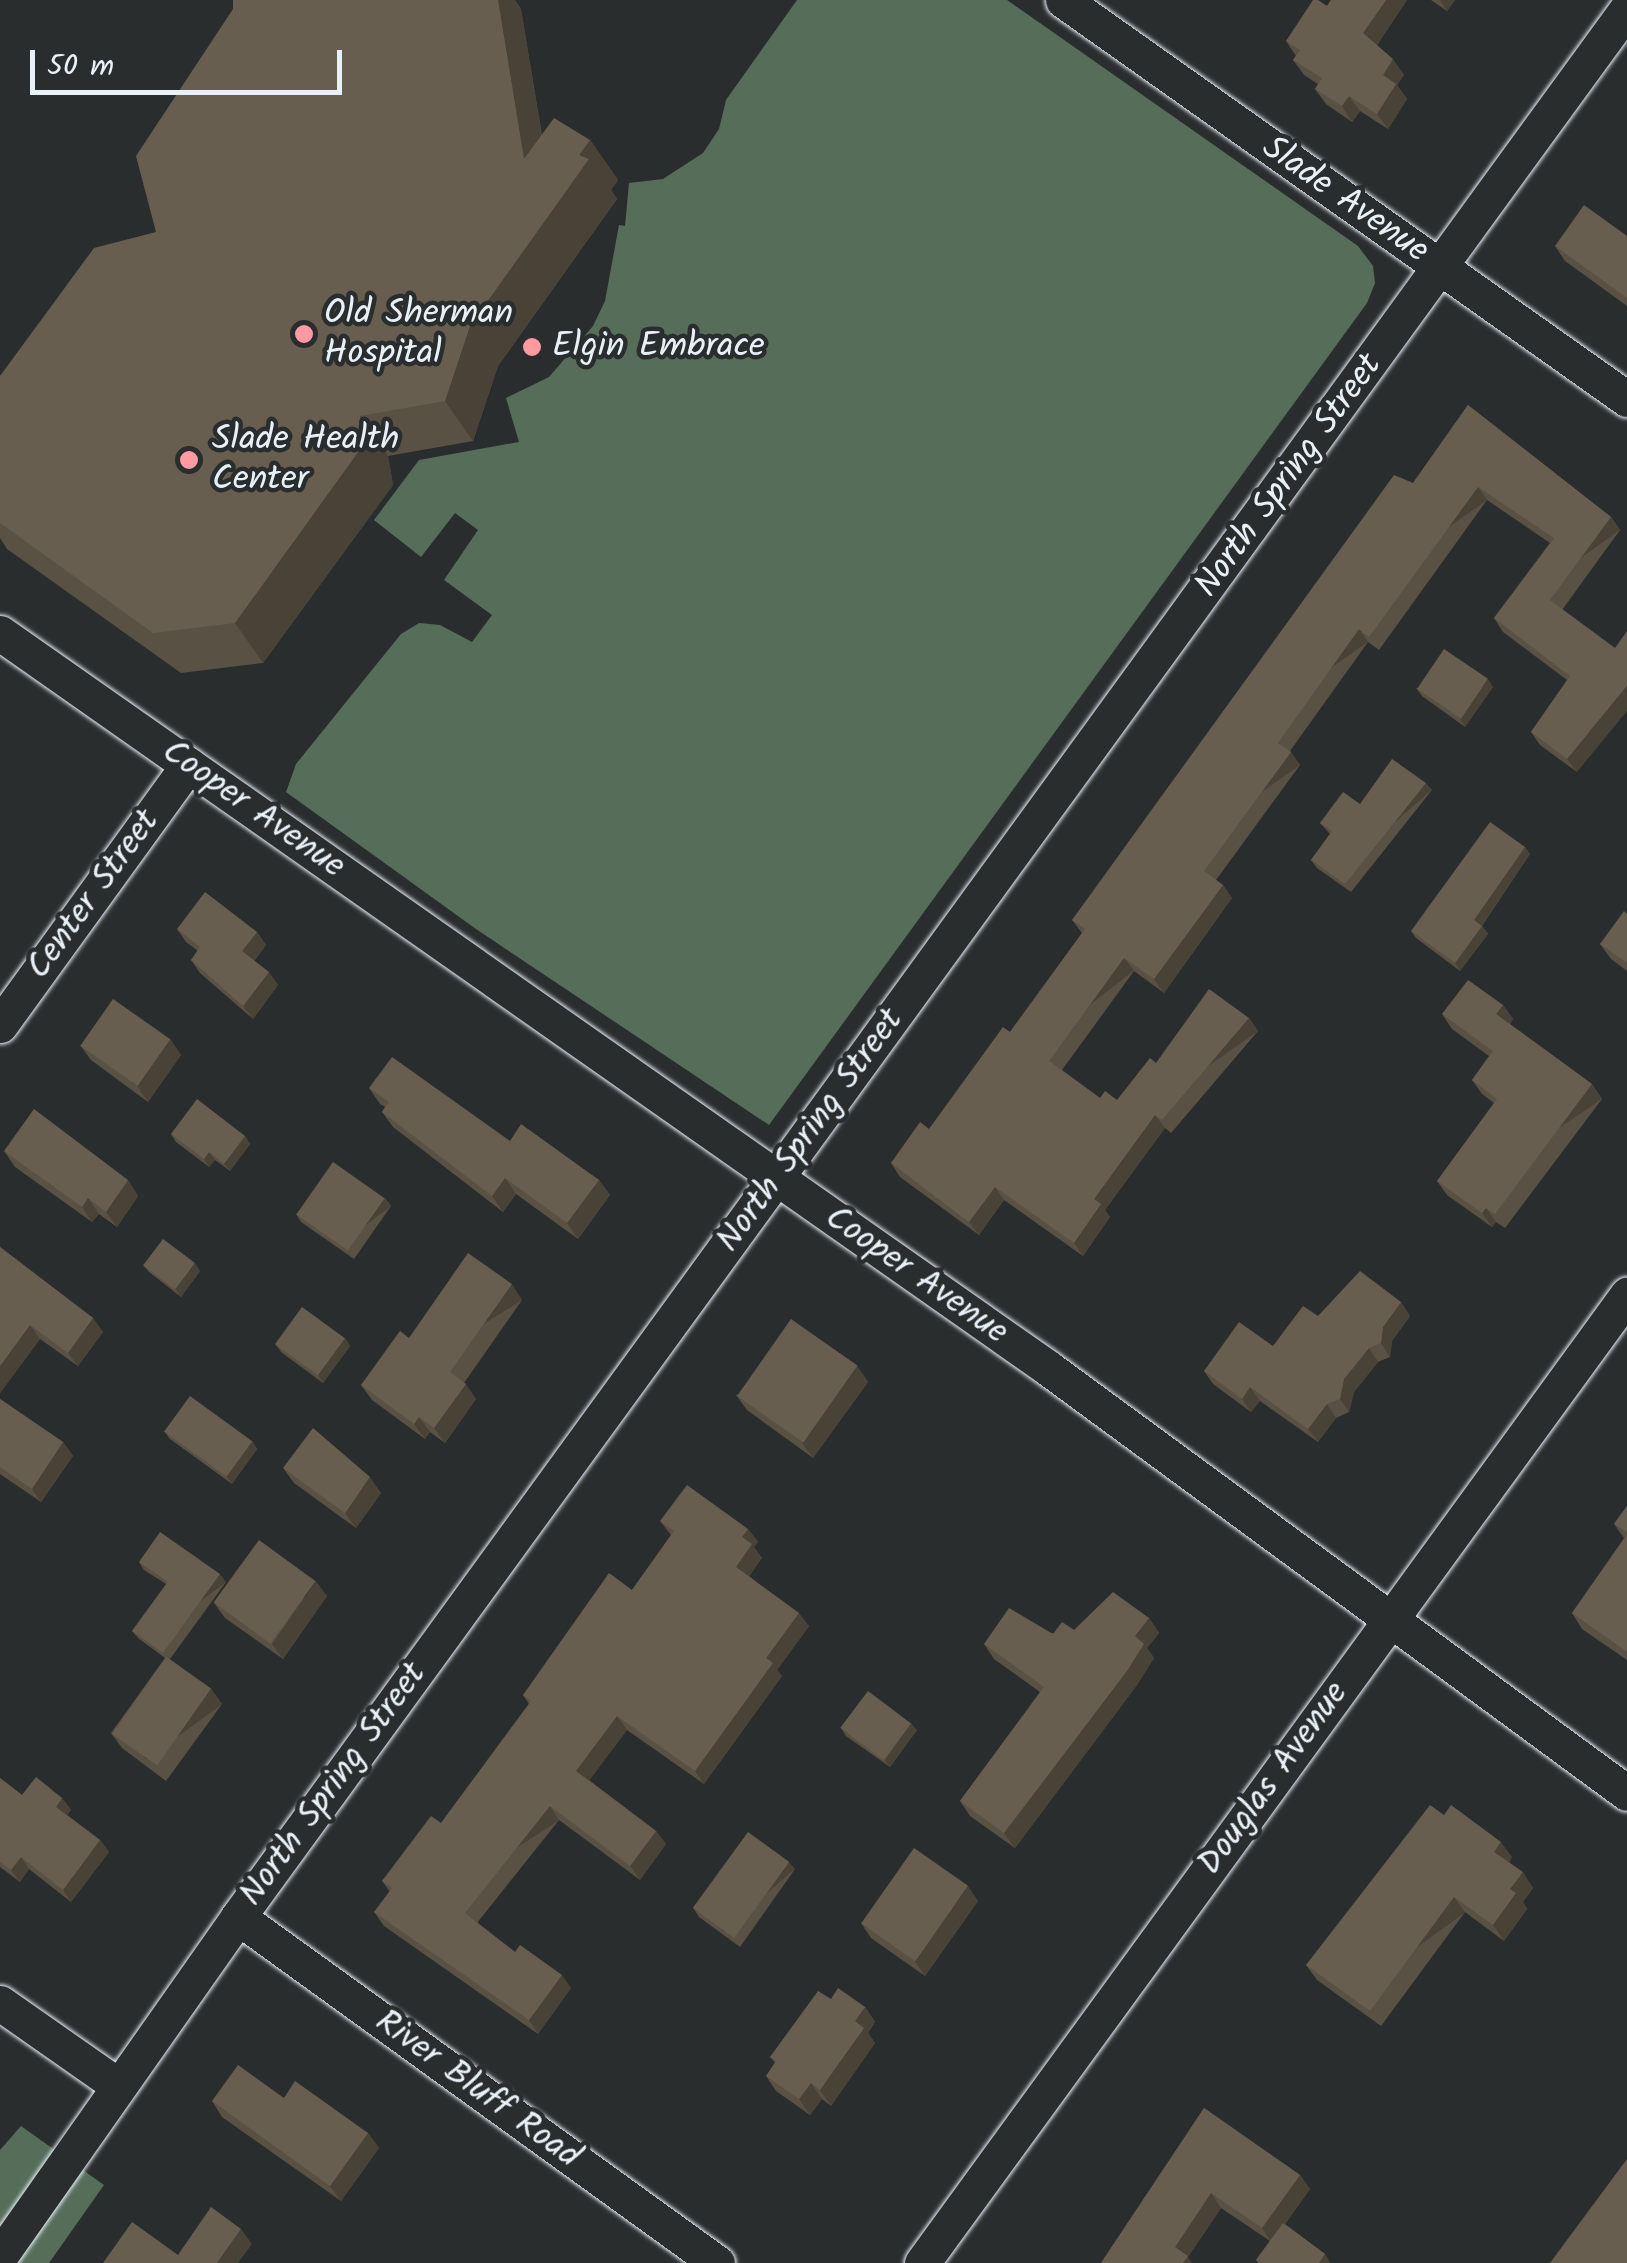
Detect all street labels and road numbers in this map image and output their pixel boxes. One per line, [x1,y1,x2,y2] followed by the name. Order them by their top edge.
[1254,127,1436,273] street label: Slade Avenue
[1187,346,1391,606] street label: North Spring Street
[153,731,353,889] street label: Cooper Avenue
[19,802,169,988] street label: Center Street
[709,1001,913,1261] street label: North Spring Street
[816,1197,1016,1355] street label: Cooper Avenue
[232,1655,436,1915] street label: North Spring Street
[1190,1674,1358,1884] street label: Douglas Avenue
[366,2002,588,2178] street label: River Bluff Road

